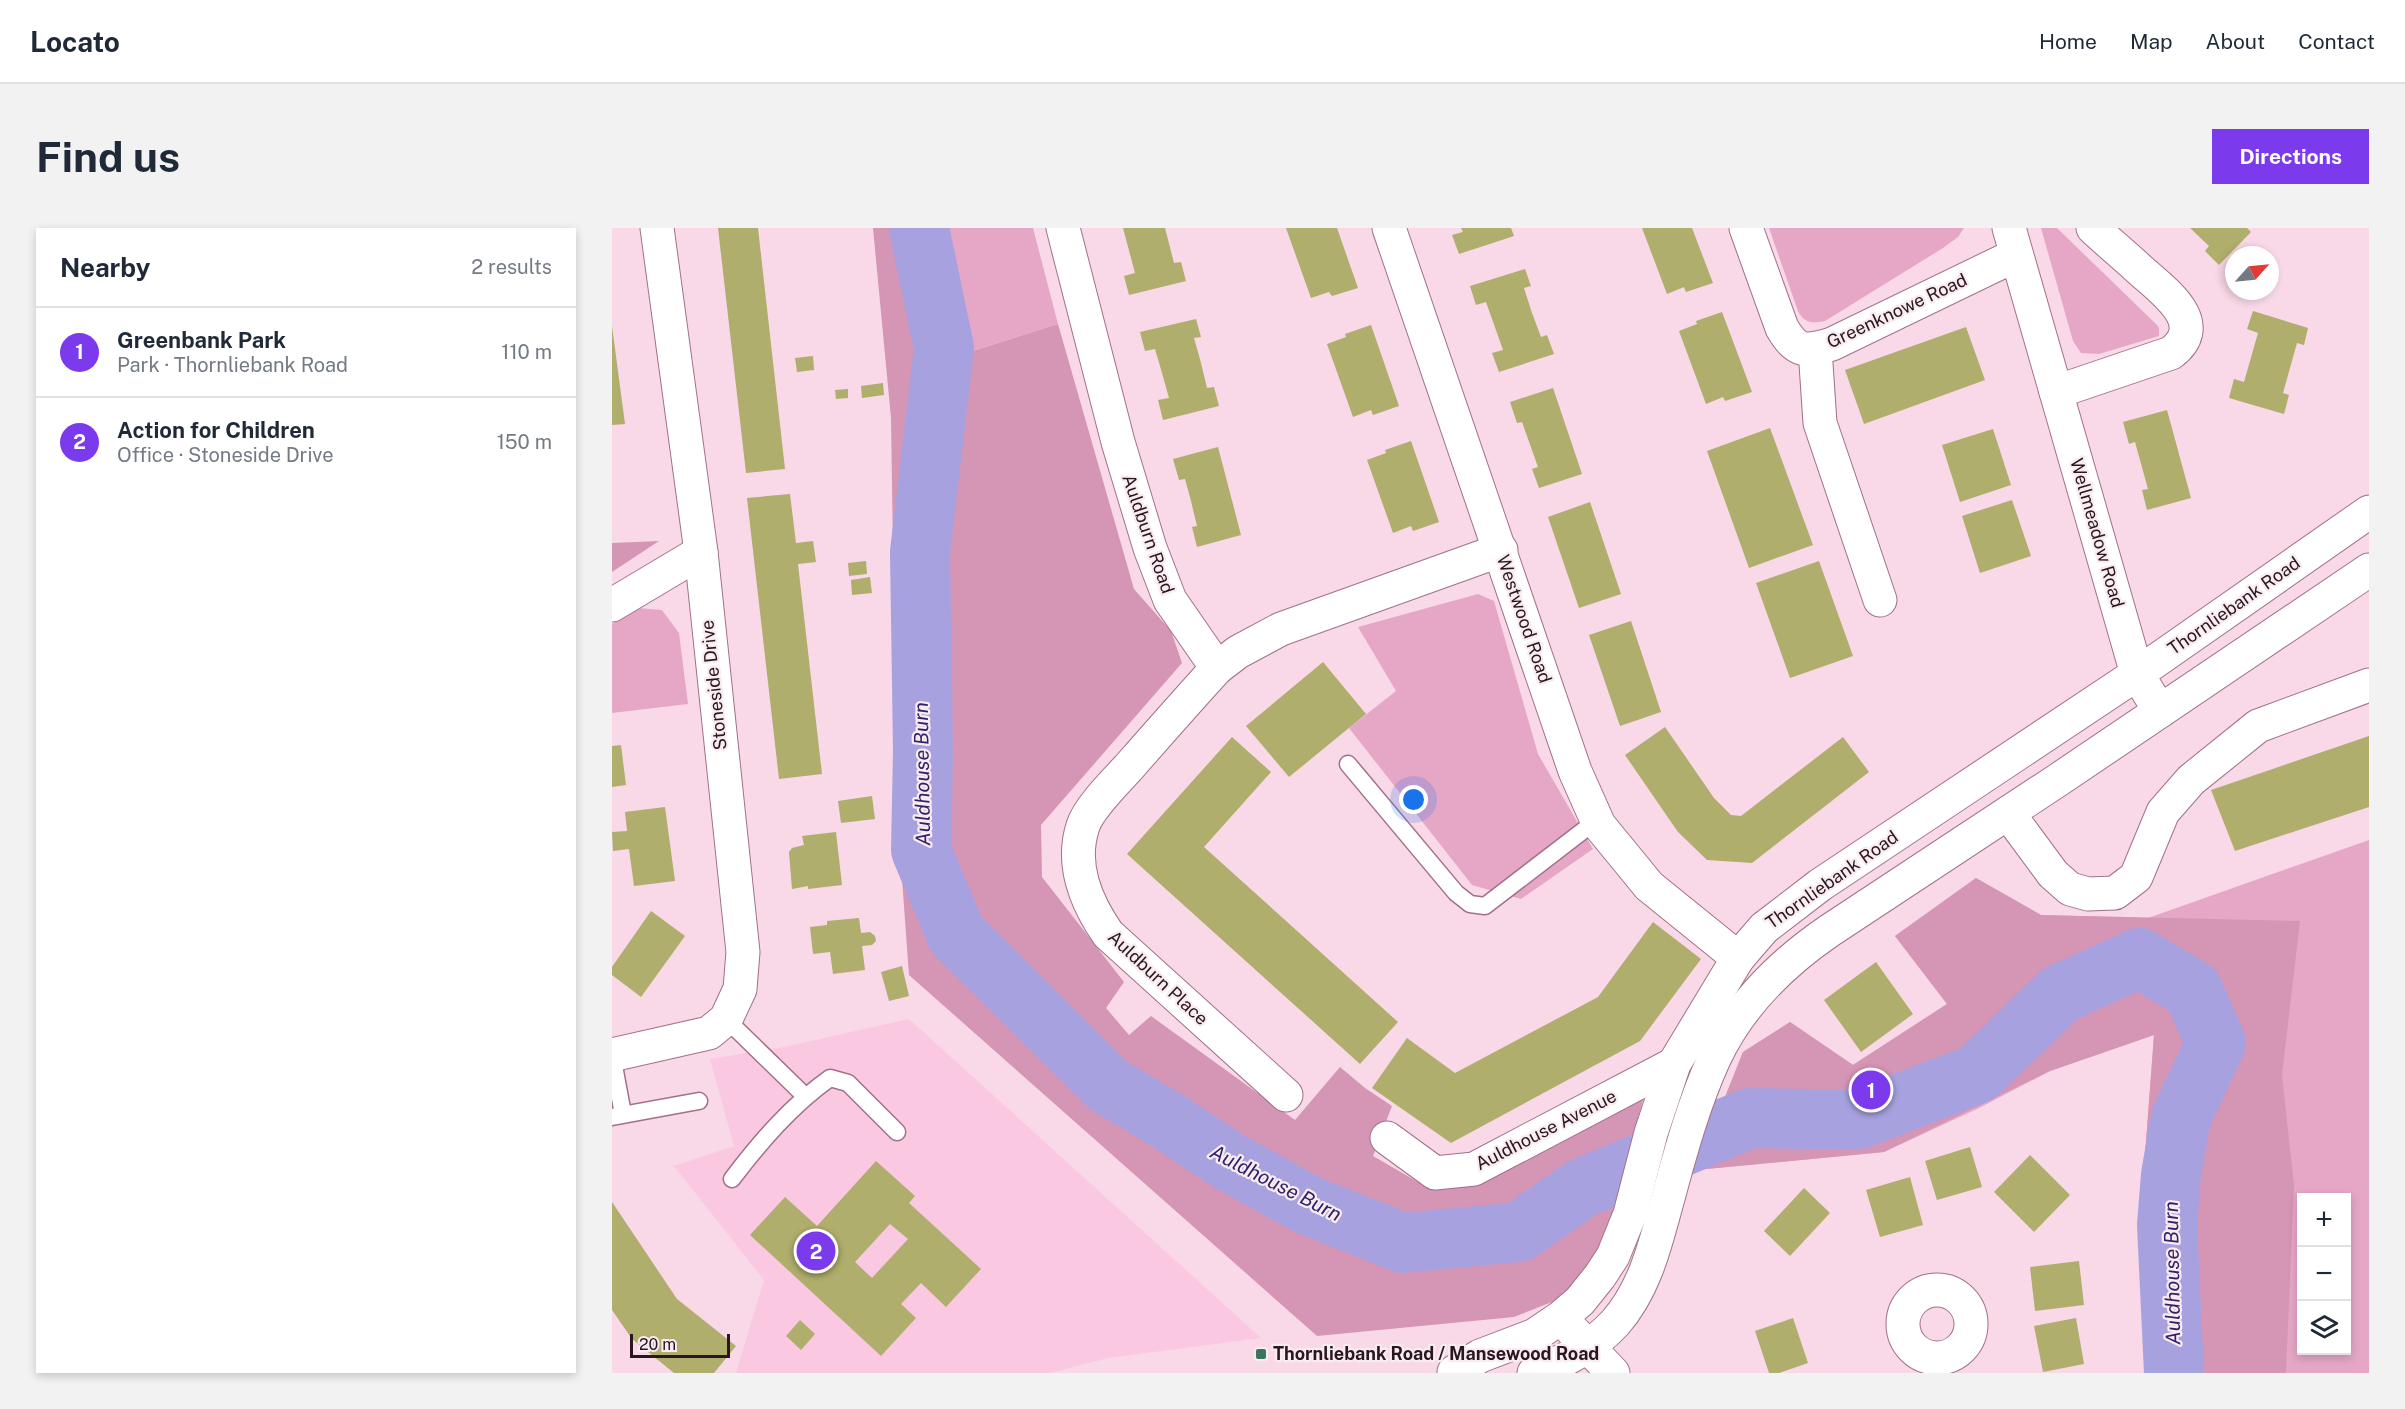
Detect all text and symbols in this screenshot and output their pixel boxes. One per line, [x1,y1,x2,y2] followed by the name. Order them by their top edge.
[30,25,120,58] text: Locato
[2039,29,2097,54] text: Home
[2130,29,2173,54] text: Map
[2206,29,2265,54] text: About
[2298,29,2375,54] text: Contact
[2212,129,2369,184] button: Directions
[36,132,180,181] text: Find us
[2225,246,2279,300] north arrow
[60,252,150,283] text: Nearby
[471,255,552,279] text: 2 results
[1823,269,1970,352] street label: Greenknowe Road
[117,327,286,353] text: Greenbank Park
[75,340,84,364] text: 1
[501,340,552,364] text: 110 m
[117,353,348,377] text: Park · Thornliebank Road
[117,417,315,443] text: Action for Children
[73,430,86,454] text: 2
[497,430,552,454] text: 150 m
[117,443,334,467] text: Office · Stoneside Drive
[2066,456,2129,610] street label: Wellmeadow Road
[1118,471,1179,596] street label: Auldburn Road
[1493,552,1556,686] street label: Westwood Road
[2163,552,2304,659] street label: Thornliebank Road
[696,619,731,751] street label: Stoneside Drive
[909,702,935,846] water label: Auldhouse Burn
[1399,785,1428,814] your location
[1761,826,1902,933] street label: Thornliebank Road
[1104,926,1213,1029] street label: Auldburn Place
[1852,1068,1890,1112] pin: 1
[1472,1085,1620,1174] street label: Auldhouse Avenue
[1207,1140,1345,1226] water label: Auldhouse Burn
[2297,1193,2351,1355] map controls
[2297,1193,2351,1247] button: +
[2159,1201,2185,1345] water label: Auldhouse Burn
[796,1228,836,1274] pin: 2
[2297,1247,2351,1301] button: −
[2297,1301,2351,1355] button: layers
[630,1331,730,1358] scale bar
[639,1335,676,1354] text: 20 m
[1273,1343,1599,1364] place label: Thornliebank Road / Mansewood Road
[1254,1347,1268,1361] marker: Thornliebank Road / Mansewood Road

